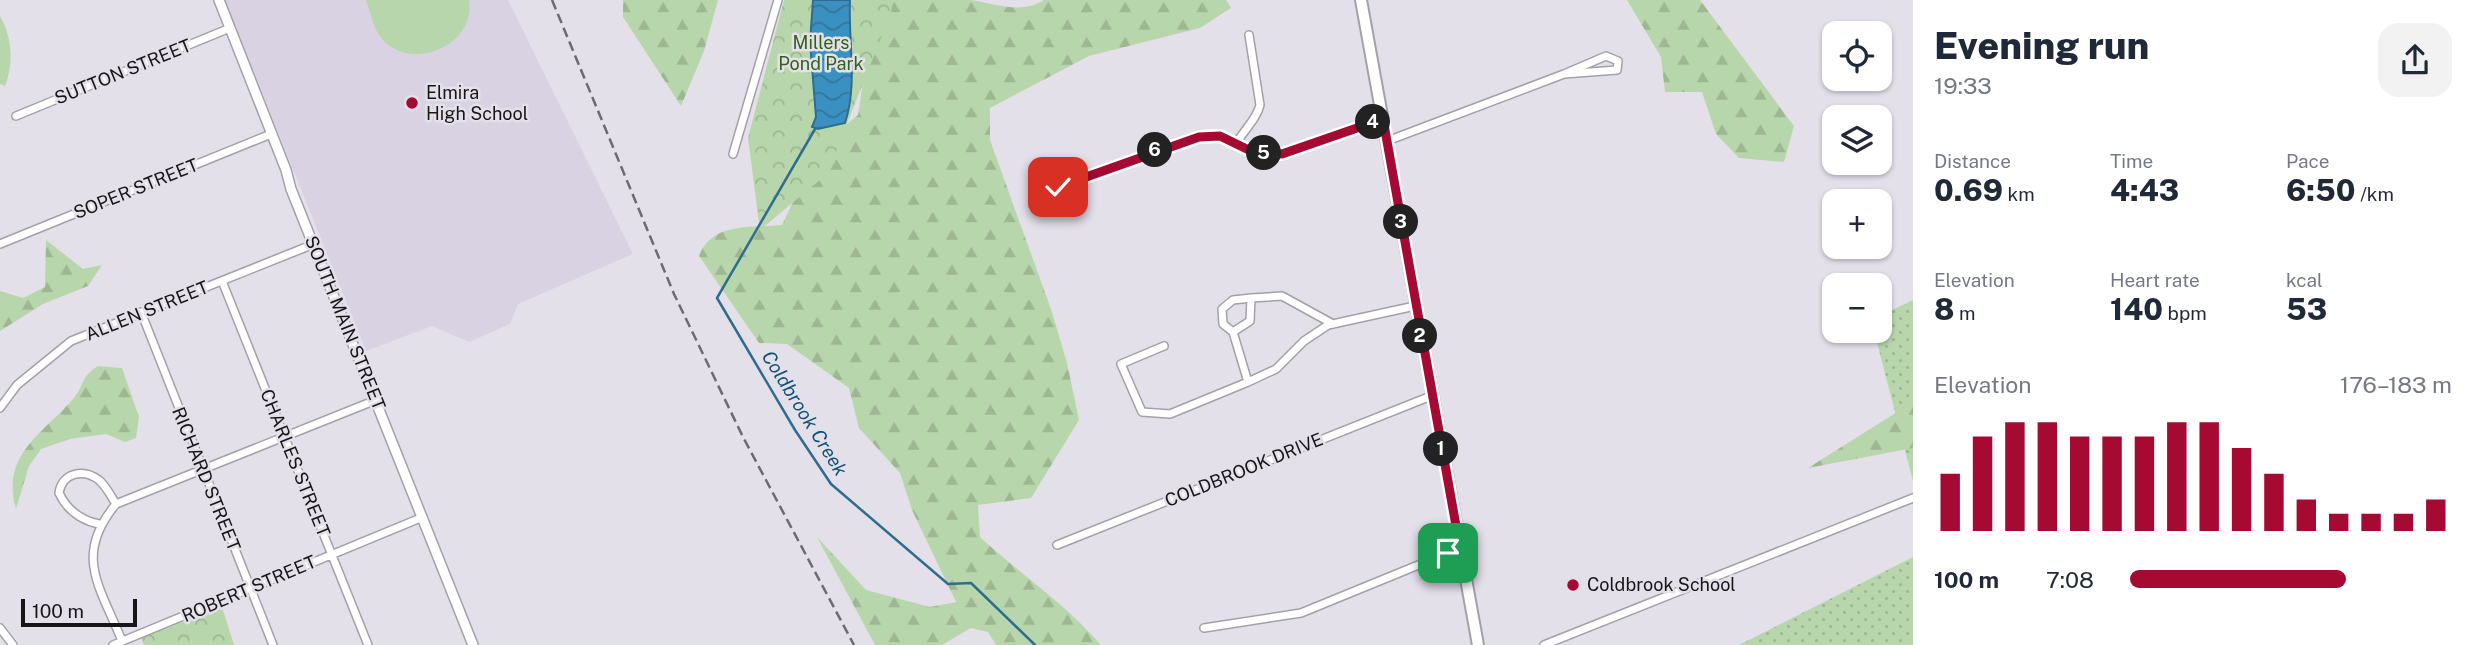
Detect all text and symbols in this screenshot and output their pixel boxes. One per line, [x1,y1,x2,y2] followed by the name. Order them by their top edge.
[1822,21,1892,343] map controls
[1822,21,1892,91] button: locate
[1934,23,2149,68] text: Evening run
[2378,23,2452,97] button: share
[778,32,864,74] park label: Millers Pond Park
[51,34,195,109] street label: SUTTON STREET
[1934,72,1992,99] text: 19:33
[426,82,528,124] place label: Elmira High School
[404,95,420,111] marker: Elmira High School
[1356,104,1390,140] pin: 4
[1822,105,1892,175] button: layers
[1366,110,1379,132] text: 4
[1138,132,1172,168] pin: 6
[1246,136,1282,170] pin: 5
[1148,138,1161,160] text: 6
[1257,141,1270,163] text: 5
[1934,150,2011,172] text: Distance
[2110,150,2153,172] text: Time
[2286,150,2329,172] text: Pace
[70,154,201,223] street label: SOPER STREET
[1028,157,1088,217] pin
[1039,168,1077,206] icon: check
[1934,172,2003,208] text: 0.69
[2110,172,2179,208] text: 4:43
[2286,172,2356,208] text: 6:50
[2003,183,2035,205] text: km
[2356,183,2394,205] text: /km
[1822,189,1892,259] button: +
[1384,204,1418,240] pin: 3
[1394,210,1407,232] text: 3
[301,233,390,413] street label: SOUTH MAIN STREET
[1934,269,2015,291] text: Elevation
[2110,269,2200,291] text: Heart rate
[2286,269,2323,291] text: kcal
[1822,273,1892,343] button: −
[82,276,212,345] street label: ALLEN STREET
[1934,291,1954,327] text: 8
[2110,291,2163,327] text: 140
[2286,291,2327,327] text: 53
[1954,302,1976,324] text: m
[2163,302,2207,324] text: bpm
[1402,318,1438,354] pin: 2
[1413,324,1426,346] text: 2
[758,346,853,480] water label: Coldbrook Creek
[1934,371,2032,398] text: Elevation
[2340,371,2452,398] text: 176–183 m
[256,386,335,540] street label: CHARLES STREET
[168,404,245,554] street label: RICHARD STREET
[1162,428,1326,511] street label: COLDBROOK DRIVE
[1424,432,1458,466] pin: 1
[1436,437,1445,459] text: 1
[1418,523,1478,583] pin
[1429,534,1467,572] icon: arrive
[179,551,319,626] street label: ROBERT STREET
[1934,566,1999,593] text: 100 m
[2046,566,2094,593] text: 7:08
[1587,574,1736,595] place label: Coldbrook School
[1565,577,1581,593] marker: Coldbrook School
[21,596,136,628] scale bar
[32,600,84,622] text: 100 m

